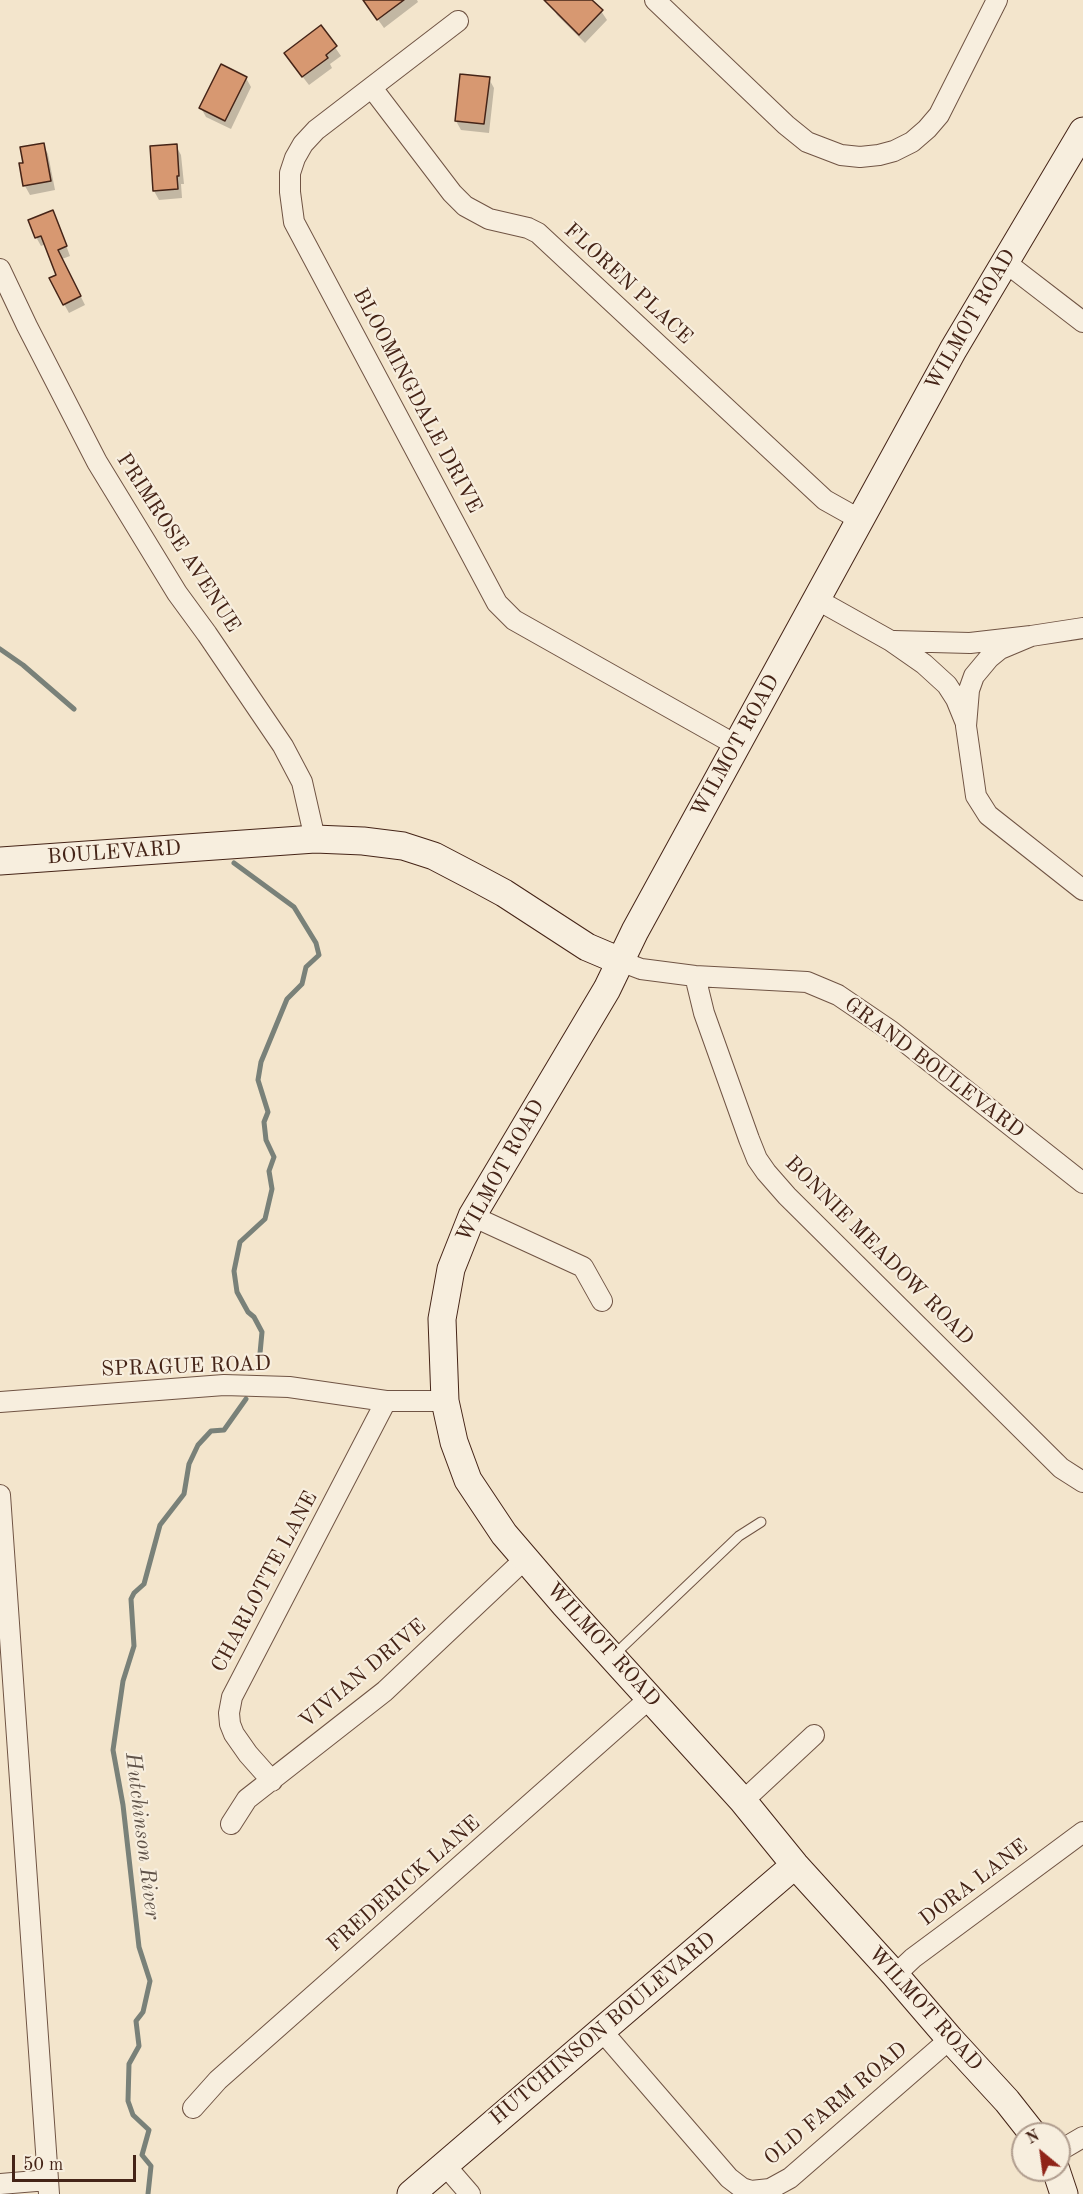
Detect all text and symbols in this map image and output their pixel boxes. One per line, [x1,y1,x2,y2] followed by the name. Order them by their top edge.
[559,218,697,350] street label: FLOREN PLACE
[920,245,1022,395] street label: WILMOT ROAD
[347,284,487,518] street label: BLOOMINGDALE DRIVE
[111,449,245,637] street label: PRIMROSE AVENUE
[686,670,786,822] street label: WILMOT ROAD
[46,836,182,870] street label: BOULEVARD
[839,992,1029,1144] street label: GRAND BOULEVARD
[451,1095,551,1247] street label: WILMOT ROAD
[779,1151,979,1351] street label: BONNIE MEADOW ROAD
[101,1351,271,1383] street label: SPRAGUE ROAD
[207,1487,323,1677] street label: CHARLOTTE LANE
[540,1578,666,1712] street label: WILMOT ROAD
[295,1614,431,1734] street label: VIVIAN DRIVE
[119,1751,165,1921] water label: Hutchinson River
[322,1811,486,1957] street label: FREDERICK LANE
[915,1834,1033,1932] street label: DORA LANE
[485,1927,721,2131] street label: HUTCHINSON BOULEVARD
[862,1942,988,2076] street label: WILMOT ROAD
[759,2037,913,2171] street label: OLD FARM ROAD
[1011,2122,1071,2182] north arrow
[1024,2128,1042,2148] text: N
[15,2143,140,2181] scale bar
[23,2156,63,2174] text: 50 m

